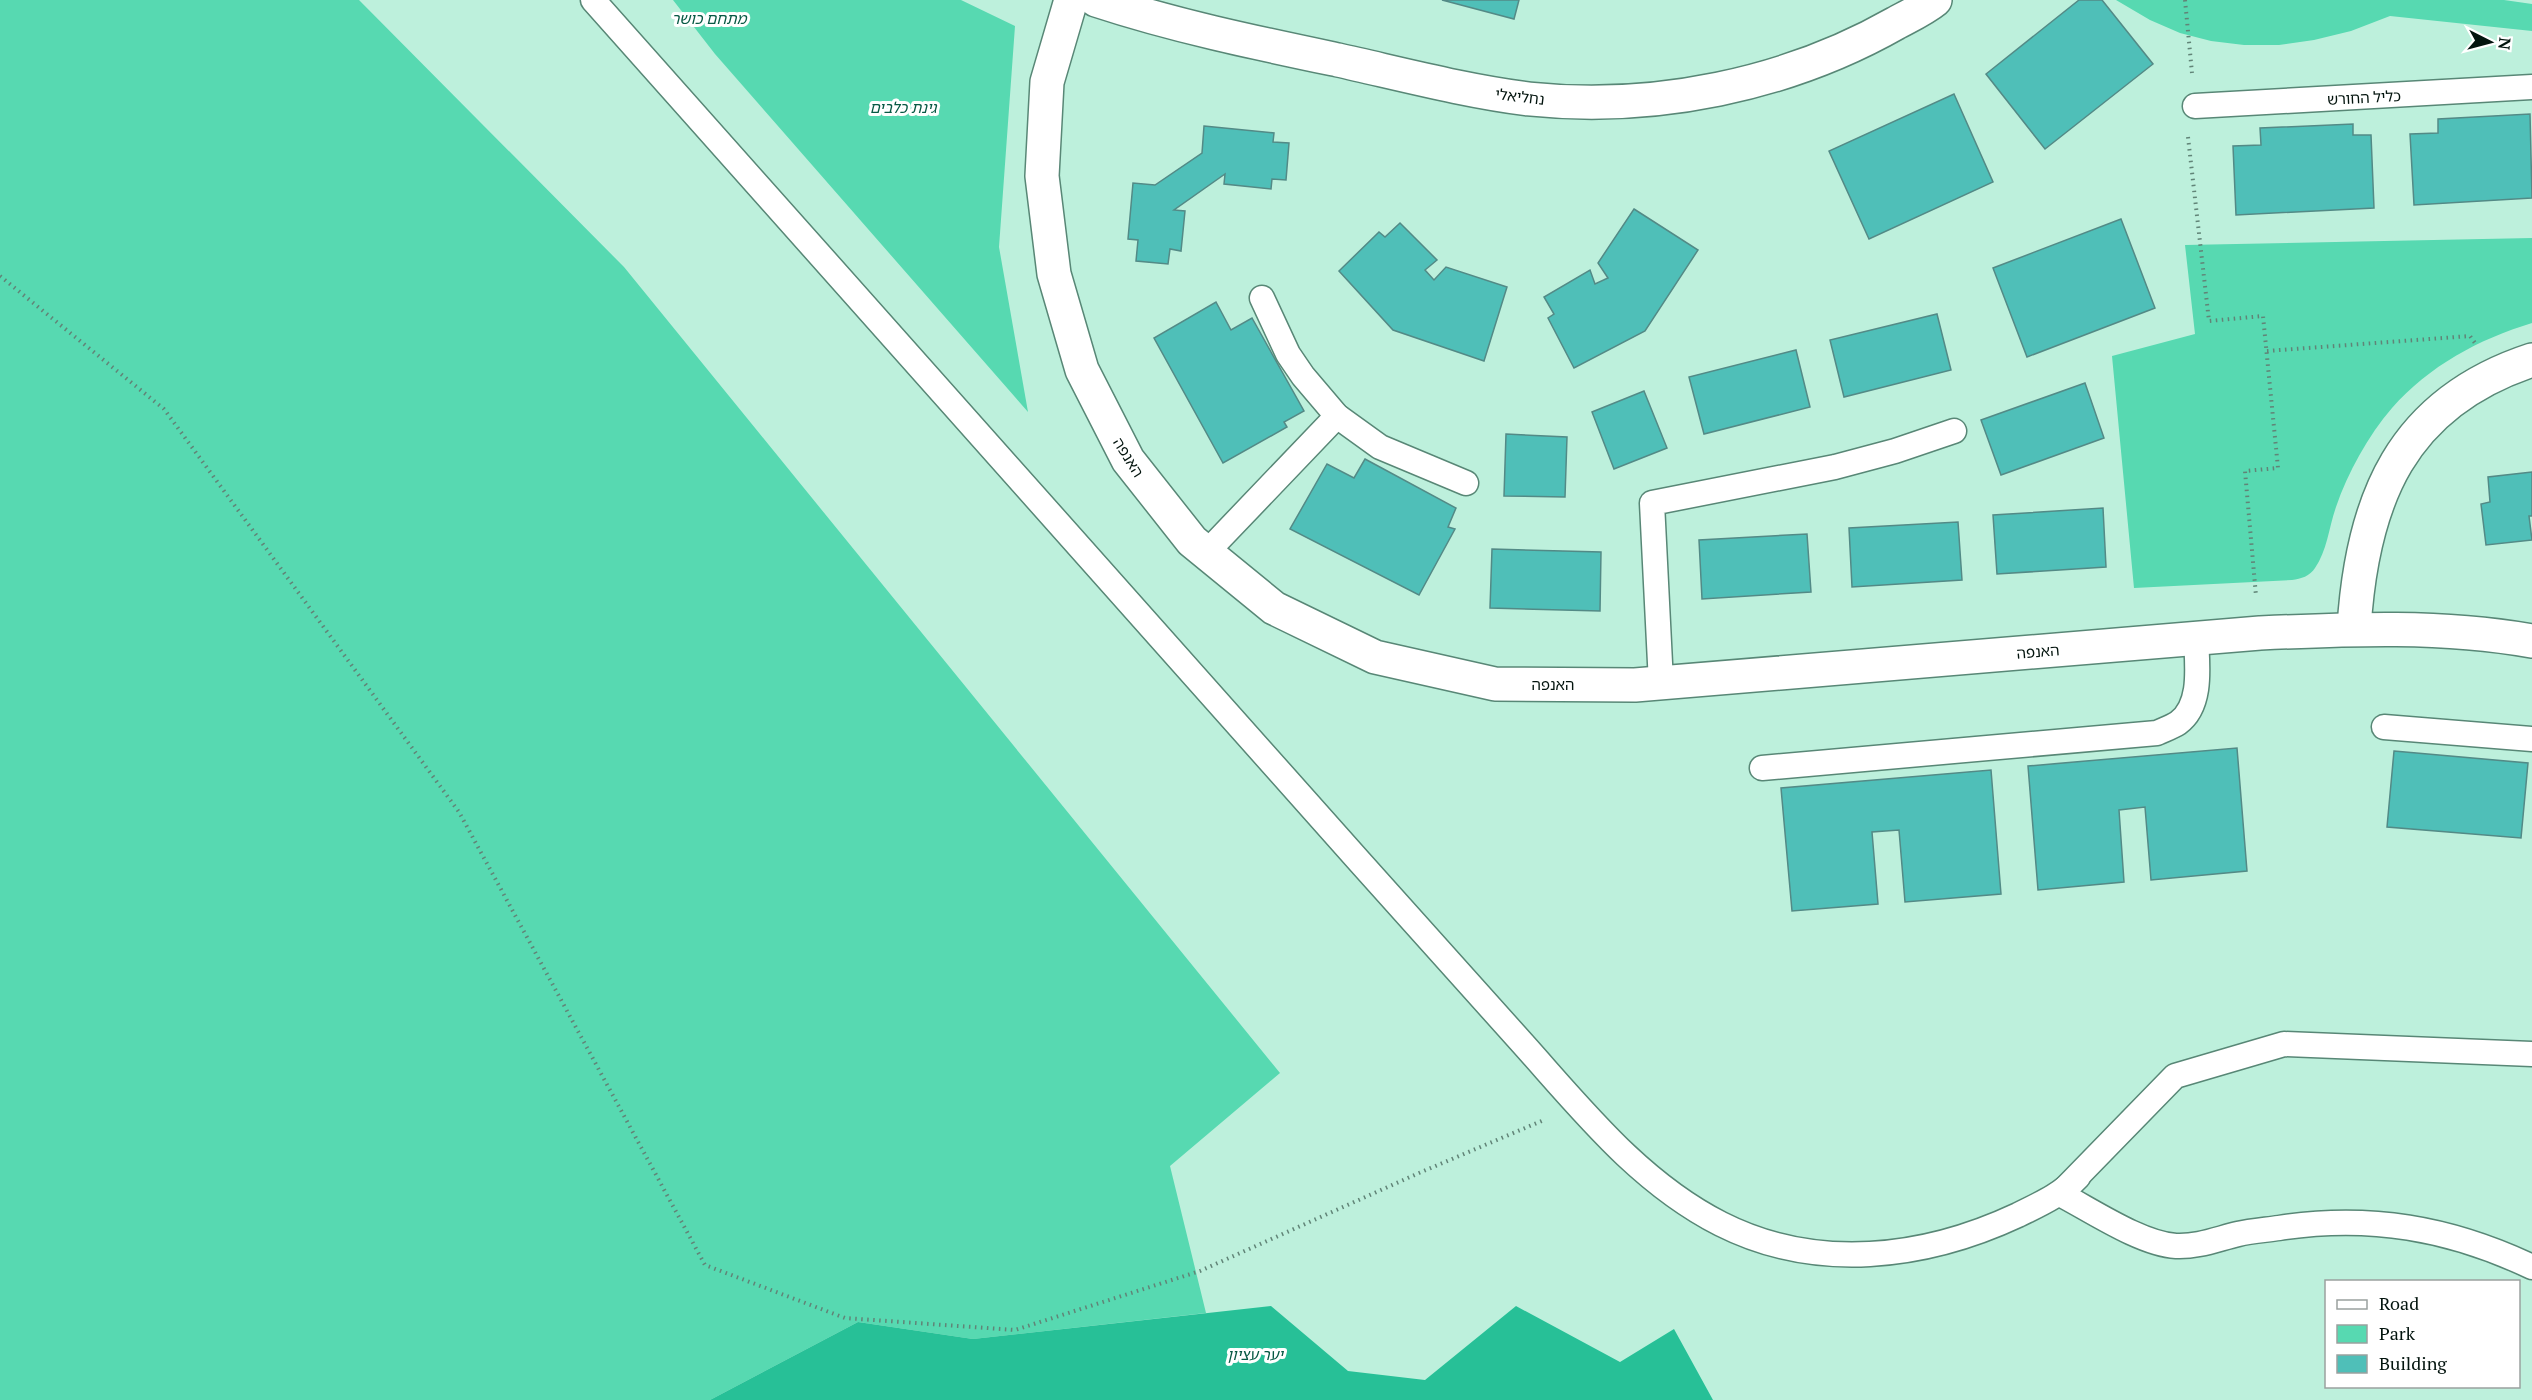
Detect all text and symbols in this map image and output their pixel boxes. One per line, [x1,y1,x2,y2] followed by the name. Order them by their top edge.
[672,8,748,28] park label: מתחם כושר
[2460,12,2520,72] north arrow
[2493,36,2516,51] text: N
[1494,83,1546,109] street label: נחליאלי
[2327,85,2402,109] street label: כליל החורש
[870,97,938,117] park label: גינת כלבים
[1109,433,1149,481] street label: האנפה
[2016,639,2060,663] street label: האנפה
[1532,674,1575,694] street label: האנפה
[2325,1280,2520,1388] legend
[2379,1291,2419,1315] text: Road
[2379,1321,2416,1345] text: Park
[1227,1344,1284,1364] park label: יער עציון
[2379,1351,2447,1375] text: Building

